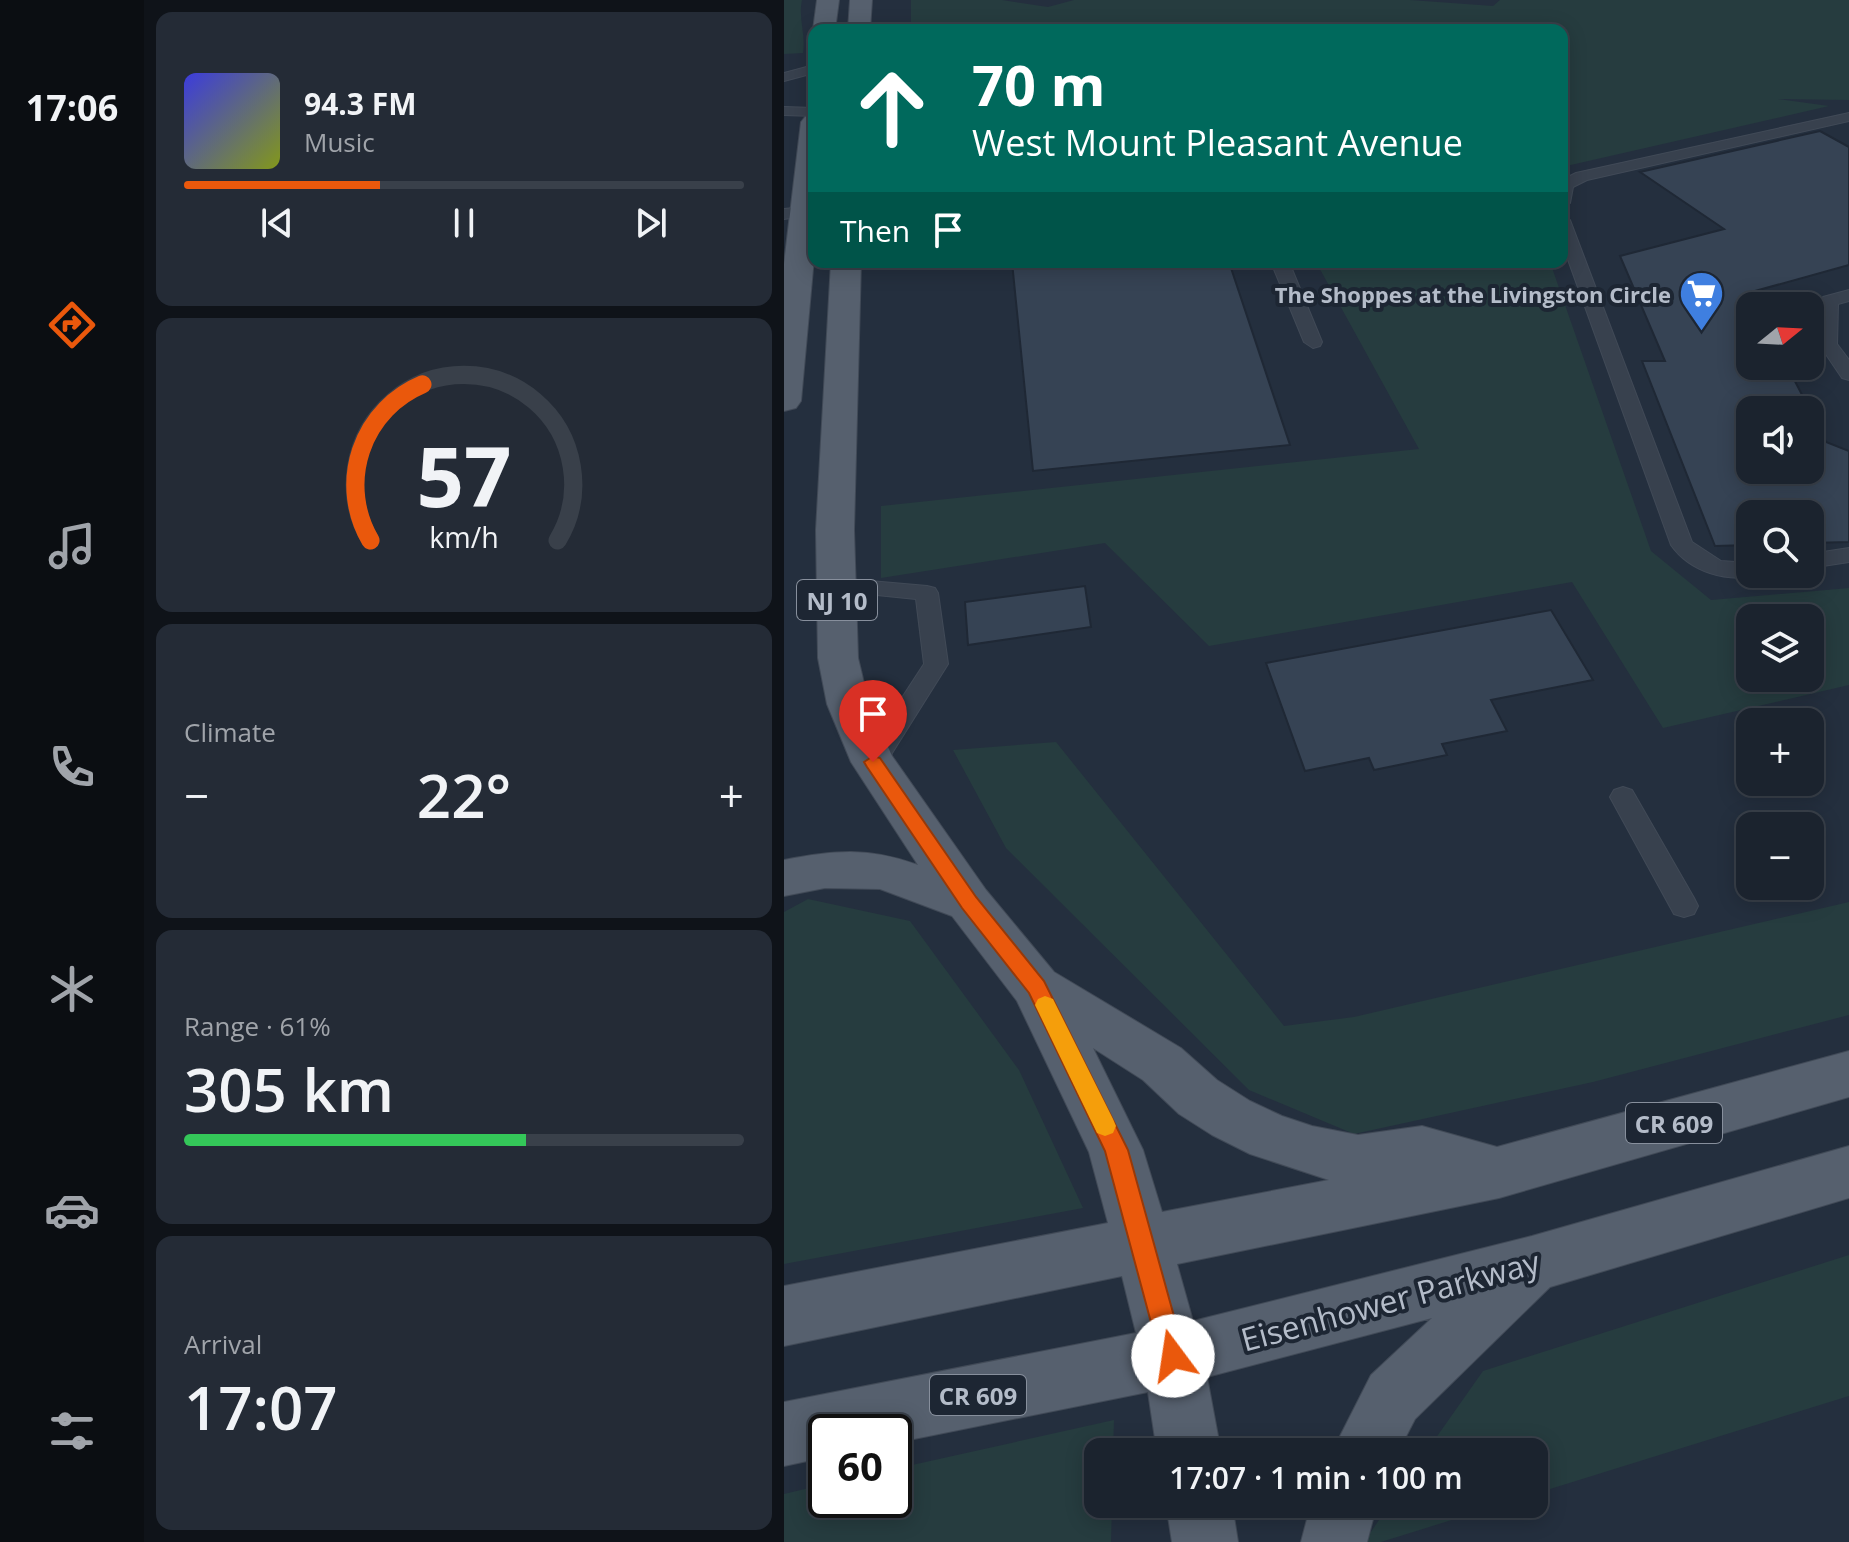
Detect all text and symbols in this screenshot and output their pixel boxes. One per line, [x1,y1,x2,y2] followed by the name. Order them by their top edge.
[972,46,1106,122] text: 70 m
[840,56,944,160] icon: ahead
[26,83,118,132] text: 17:06
[304,83,417,124] text: 94.3 FM
[972,118,1463,167] text: West Mount Pleasant Avenue
[304,124,375,160] text: Music
[255,201,299,245] icon: previous
[442,201,486,245] icon: pause
[629,201,673,245] icon: next
[926,208,970,252] icon: arrive
[840,210,910,251] text: Then
[1678,270,1726,333] supermarket icon: The Shoppes at the Livingston Circle
[1275,279,1671,309] place label: The Shoppes at the Livingston Circle
[1736,292,1824,380] north arrow
[1736,292,1824,900] map controls
[44,297,100,353] icon: directions
[1736,396,1824,484] button: sound
[416,418,512,531] text: 57
[1736,500,1824,588] button: search
[429,517,499,556] text: km/h
[44,518,100,574] icon: music
[797,580,877,620] road number: NJ 10
[1736,604,1824,692] button: layers
[839,680,907,762] pin
[851,692,895,736] icon: arrive
[1736,708,1824,796] button: +
[184,714,276,750] text: Climate
[44,739,100,795] icon: phone
[417,754,511,836] text: 22°
[184,765,209,825] text: −
[719,765,744,825] text: +
[1736,812,1824,900] button: −
[44,961,100,1017] icon: climate
[184,1008,331,1044] text: Range · 61%
[184,1048,394,1130] text: 305 km
[1626,1103,1722,1143] road number: CR 609
[44,1182,100,1238] icon: car
[1236,1239,1545,1361] street label: Eisenhower Parkway
[1131,1314,1215,1398] position arrow
[184,1326,262,1362] text: Arrival
[184,1366,338,1448] text: 17:07
[930,1375,1026,1415] road number: CR 609
[44,1403,100,1459] icon: filters
[808,1414,912,1518] speed limit sign: 60
[1169,1457,1463,1498] text: 17:07 · 1 min · 100 m

